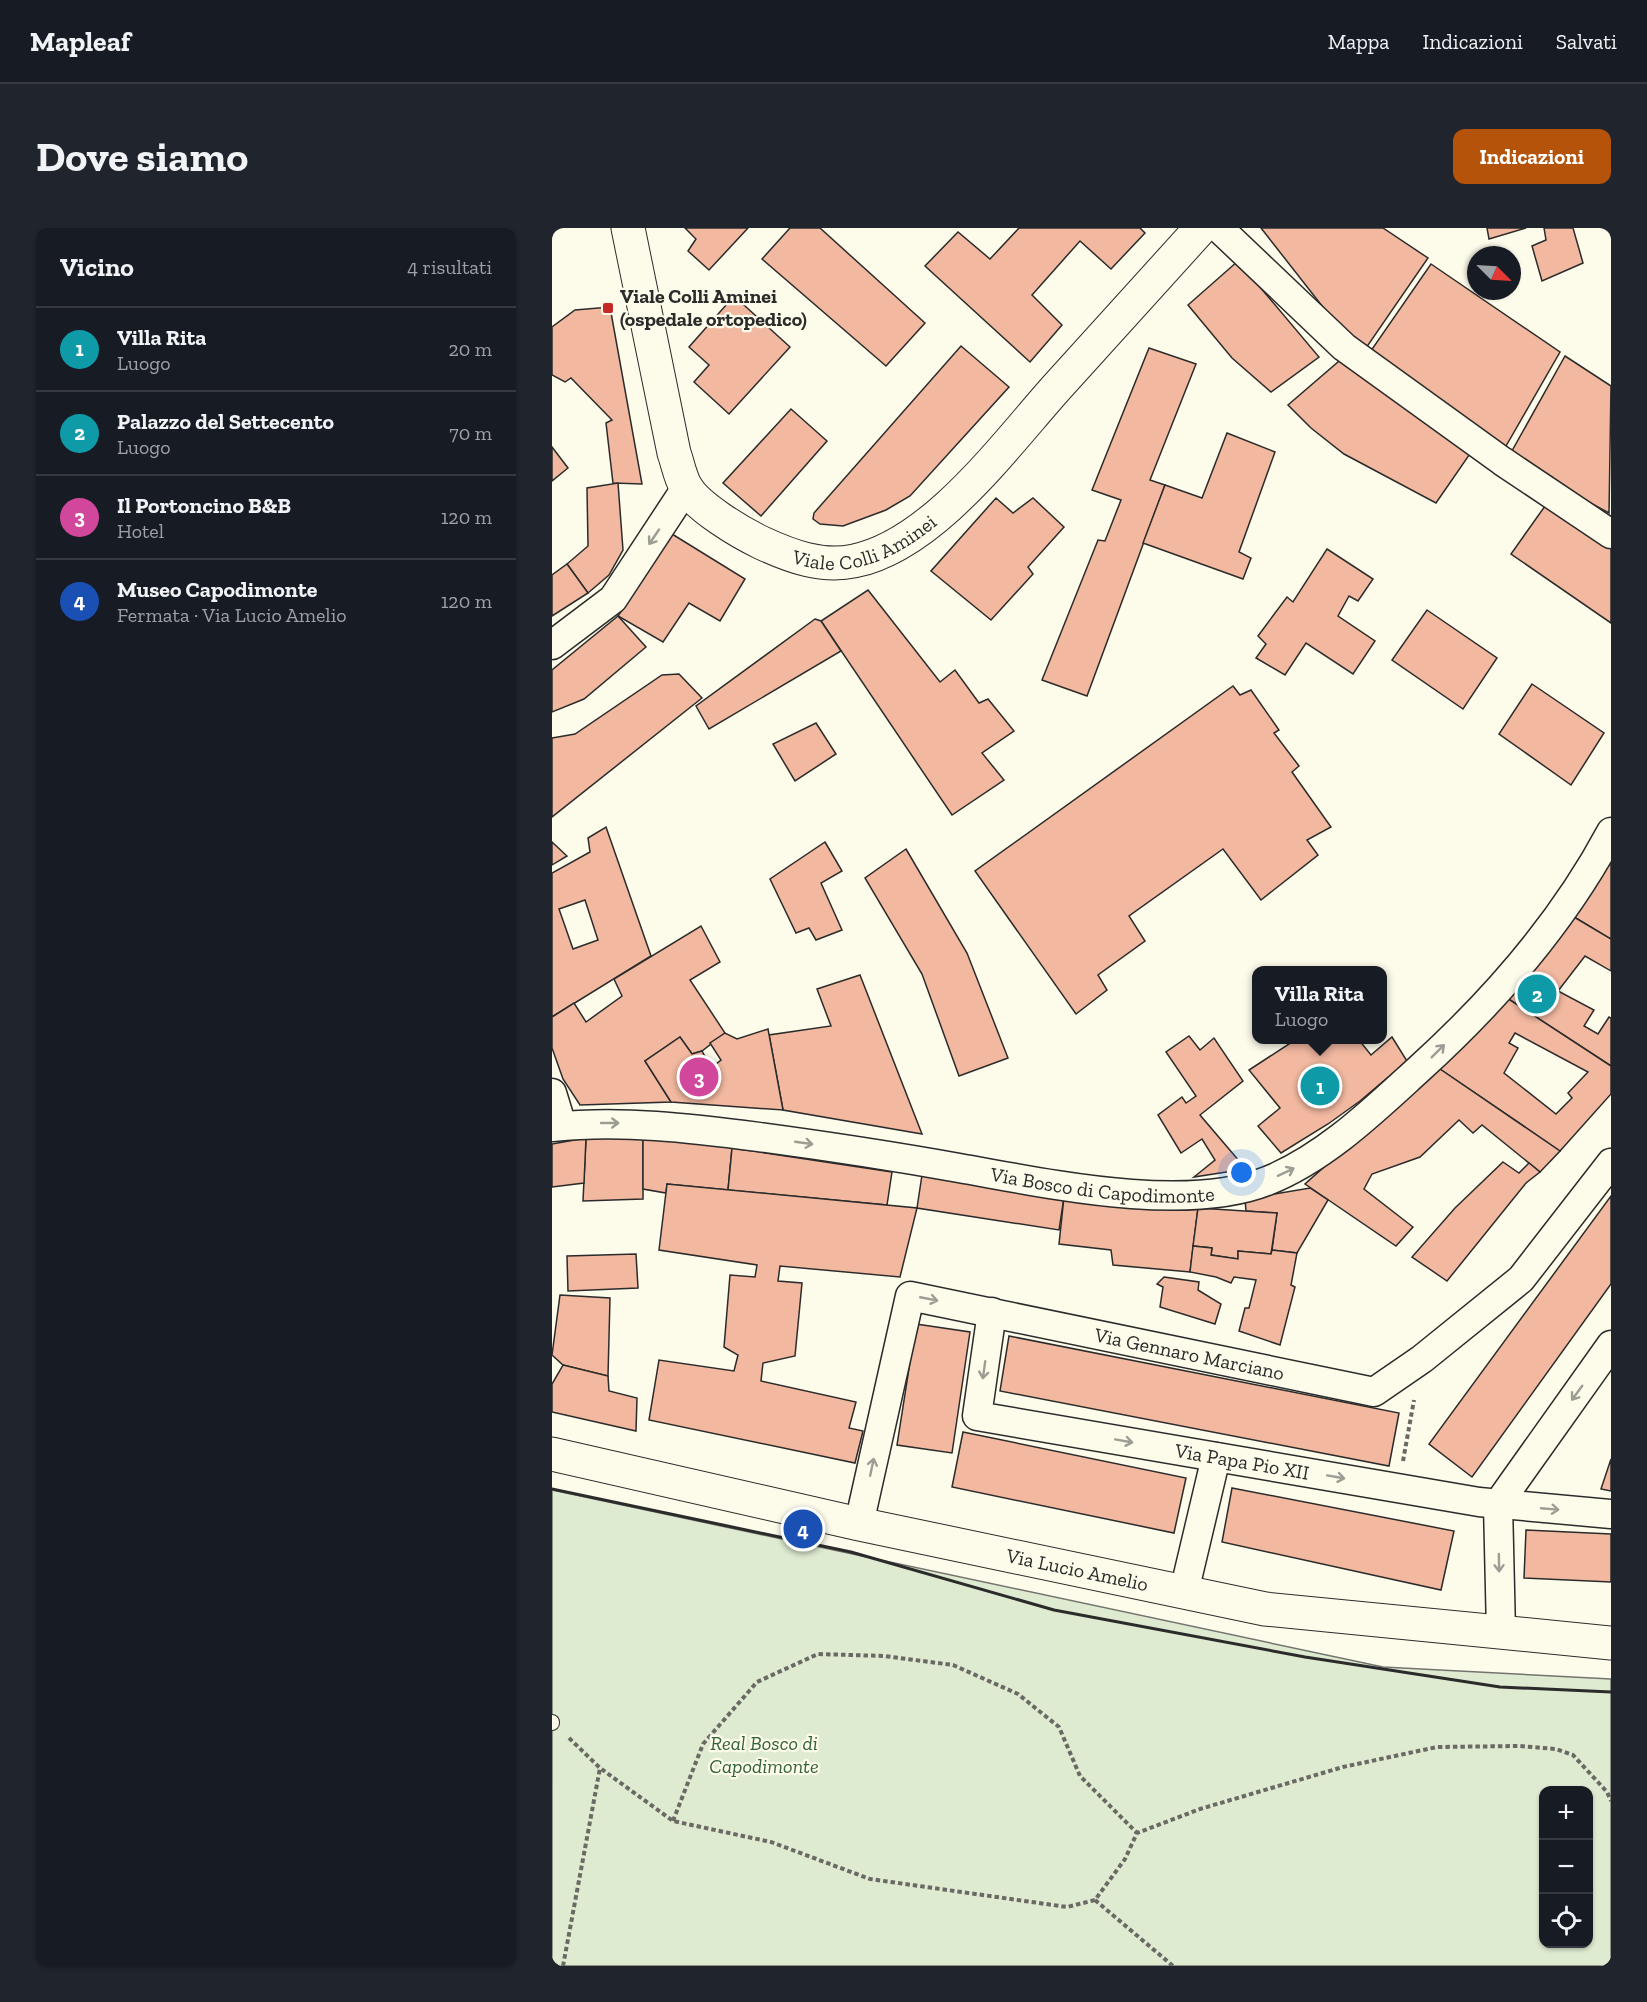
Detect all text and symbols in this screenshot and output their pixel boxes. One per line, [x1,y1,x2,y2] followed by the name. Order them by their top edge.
[30,25,130,58] text: Mapleaf
[1328,29,1389,54] text: Mappa
[1422,29,1523,54] text: Indicazioni
[1556,29,1617,54] text: Salvati
[1453,129,1611,184] button: Indicazioni
[36,131,248,182] text: Dove siamo
[1467,246,1521,300] north arrow
[60,251,134,283] text: Vicino
[407,255,492,279] text: 4 risultati
[620,284,807,331] place label: Viale Colli Aminei (ospedale ortopedico)
[601,301,615,315] marker: Viale Colli Aminei (ospedale ortopedico)
[117,324,206,351] text: Villa Rita
[75,337,84,361] text: 1
[448,337,492,361] text: 20 m
[117,351,170,375] text: Luogo
[117,408,334,435] text: Palazzo del Settecento
[74,421,85,445] text: 2
[449,421,492,445] text: 70 m
[117,435,170,459] text: Luogo
[117,492,291,519] text: Il Portoncino B&B
[74,505,85,529] text: 3
[441,505,492,529] text: 120 m
[789,509,941,575] street label: Viale Colli Aminei
[117,519,164,543] text: Hotel
[648,529,660,545] one-way arrow
[117,576,317,603] text: Museo Capodimonte
[74,589,85,613] text: 4
[441,589,492,613] text: 120 m
[117,603,347,627] text: Fermata · Via Lucio Amelio
[1252,966,1387,1044] popup
[1518,972,1556,1017] pin: 2
[1275,980,1364,1007] text: Villa Rita
[1275,1007,1328,1031] text: Luogo
[1430,1044,1445,1059] one-way arrow
[680,1054,718,1100] pin: 3
[1300,1064,1340,1108] pin: 1
[600,1117,620,1129] one-way arrow
[794,1137,814,1148] one-way arrow
[1227,1158,1256,1187] your location
[988,1162,1216,1208] street label: Via Bosco di Capodimonte
[1276,1166,1294,1178] one-way arrow
[919,1294,938,1305] one-way arrow
[1091,1322,1286,1385] street label: Via Gennaro Marciano
[978,1360,989,1379] one-way arrow
[1571,1384,1583,1401] one-way arrow
[1113,1436,1133,1447] one-way arrow
[1172,1438,1311,1485] street label: Via Papa Pio XII
[867,1458,878,1478] one-way arrow
[1326,1472,1346,1483] one-way arrow
[1540,1503,1560,1514] one-way arrow
[784,1506,822,1552] pin: 4
[1003,1543,1150,1596] street label: Via Lucio Amelio
[1493,1552,1505,1572] one-way arrow
[709,1731,819,1778] park label: Real Bosco di Capodimonte
[1539,1786,1593,1948] map controls
[1539,1786,1593,1840] button: +
[1539,1840,1593,1894] button: −
[1539,1894,1593,1948] button: locate

